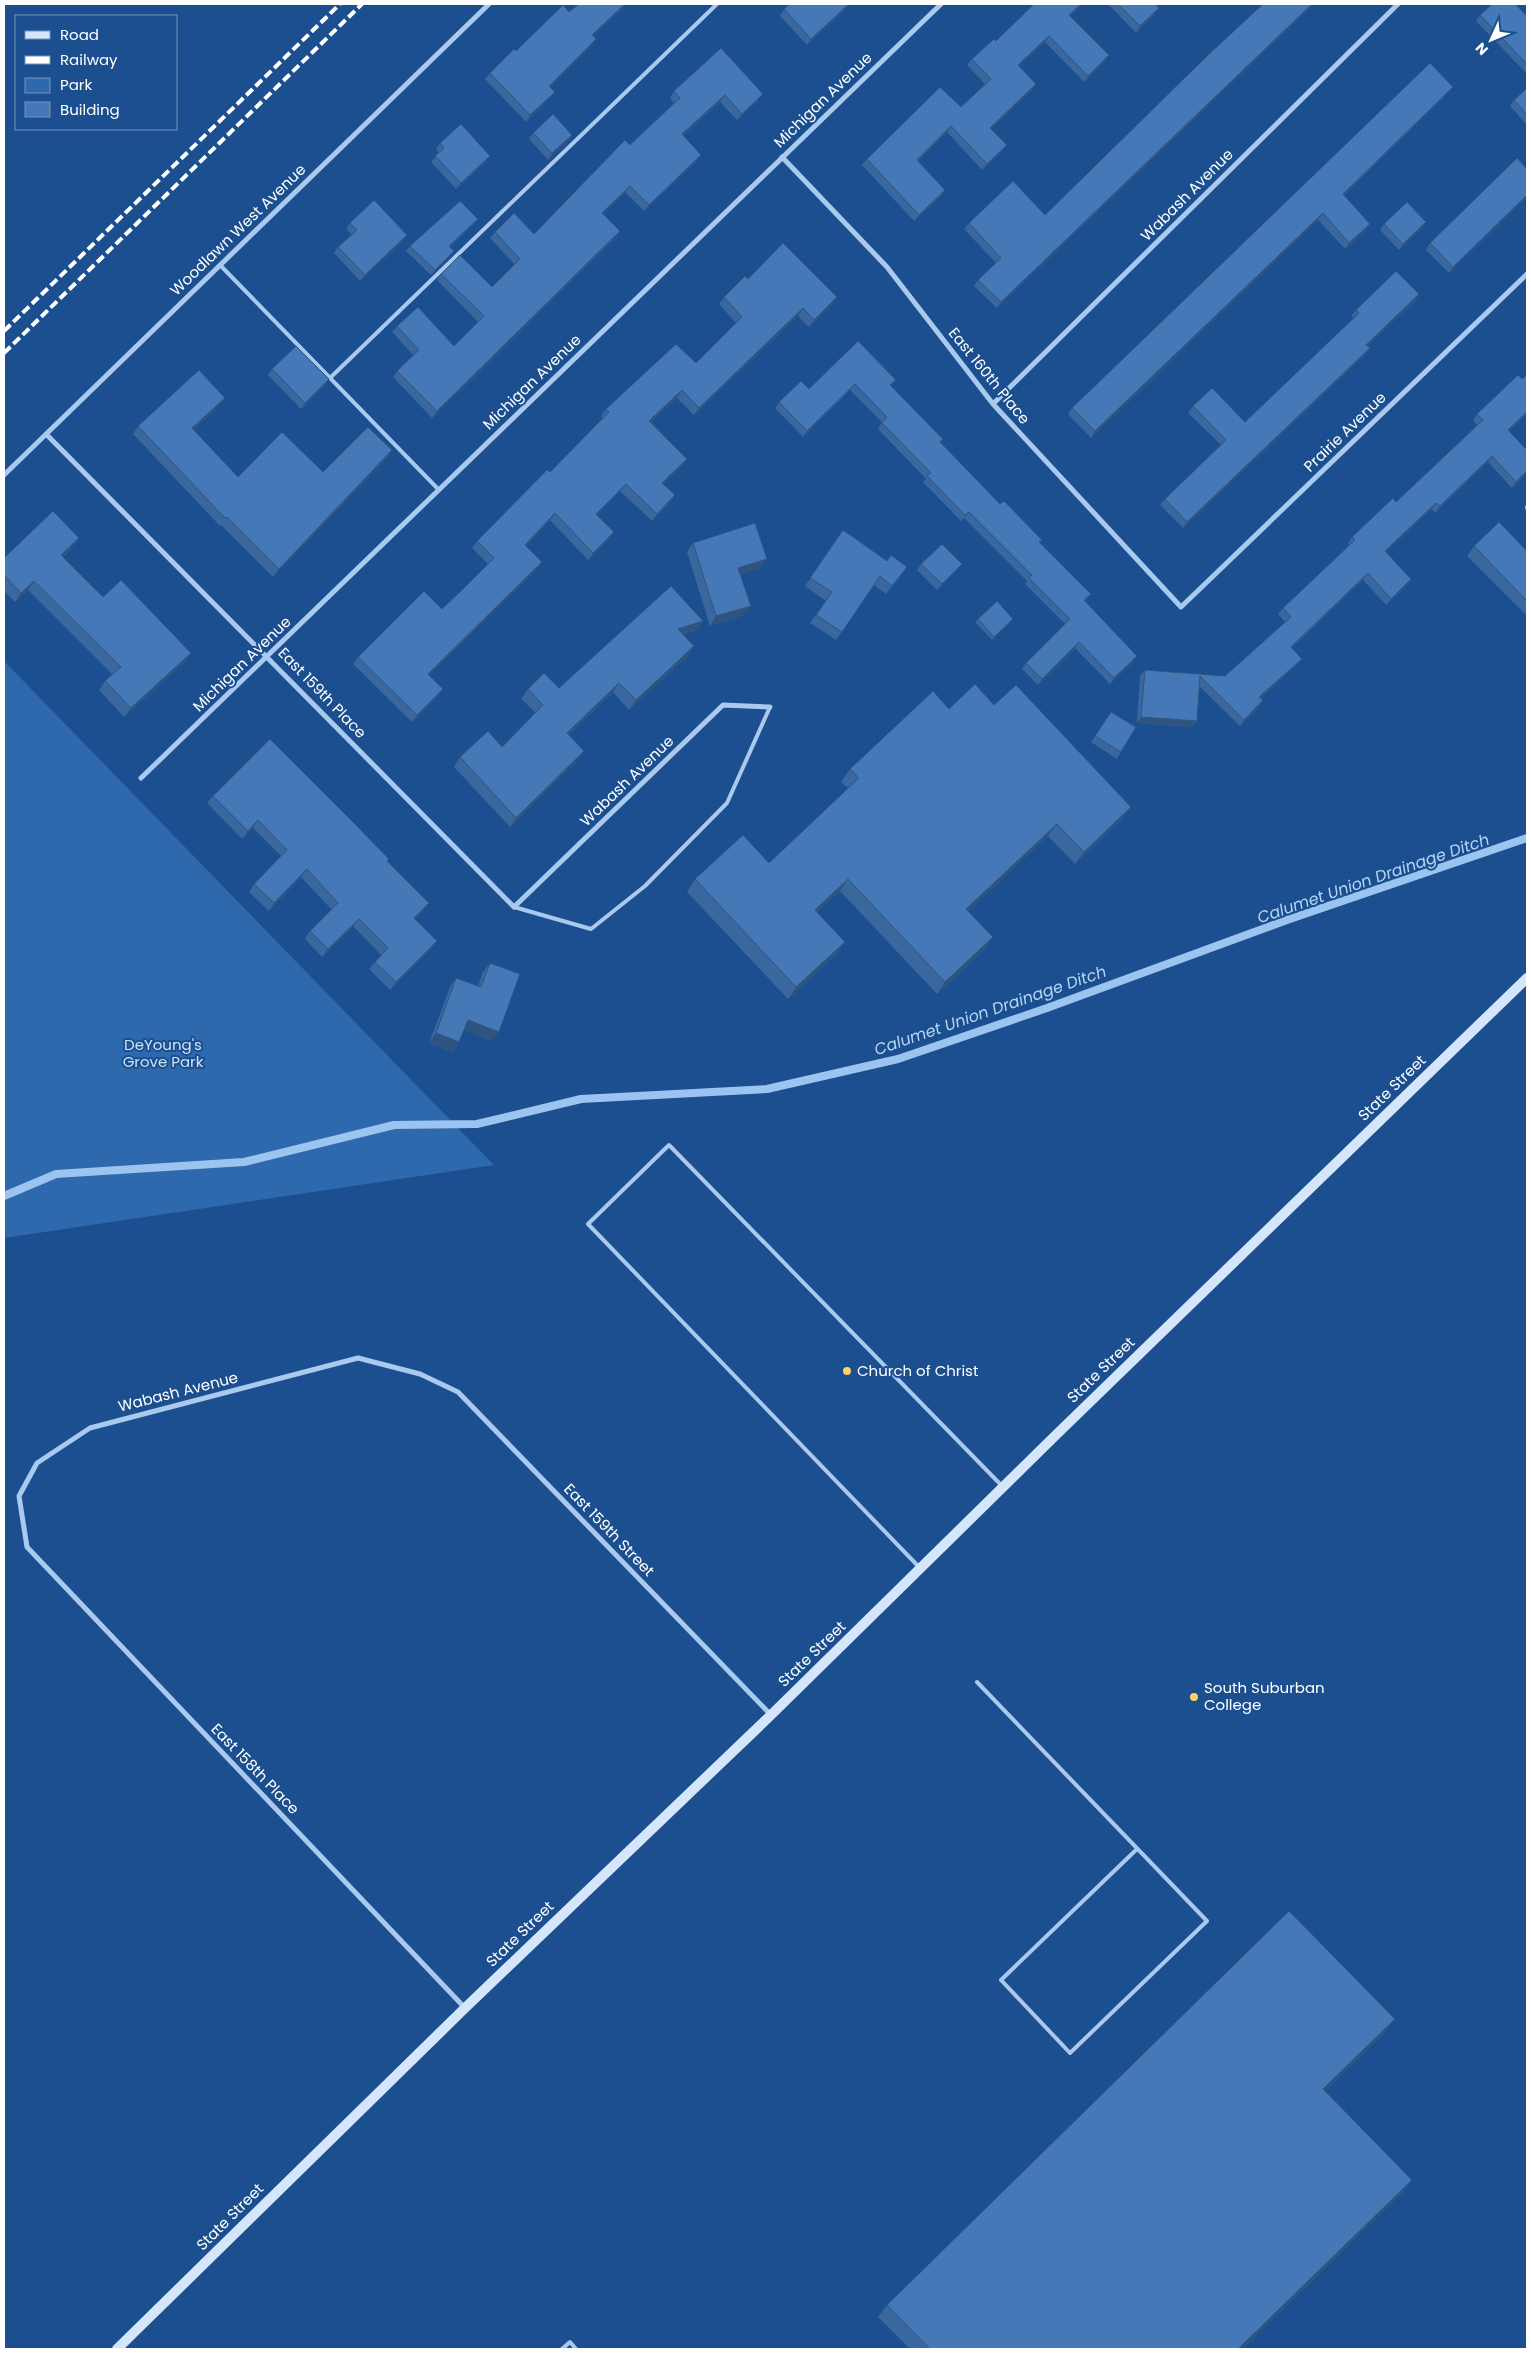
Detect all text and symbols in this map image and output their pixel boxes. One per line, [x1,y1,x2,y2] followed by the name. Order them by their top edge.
[15,15,178,130] legend
[1466,15,1516,65] north arrow
[60,24,99,45] text: Road
[1471,38,1492,60] text: N
[769,47,876,152] street label: Michigan Avenue
[60,49,118,70] text: Railway
[60,74,92,95] text: Park
[60,99,120,120] text: Building
[1136,144,1237,245] street label: Wabash Avenue
[165,159,310,300] street label: Woodlawn West Avenue
[944,323,1035,428] street label: East 160th Place
[478,329,585,434] street label: Michigan Avenue
[1299,387,1390,476] street label: Prairie Avenue
[188,611,295,716] street label: Michigan Avenue
[274,643,371,743] street label: East 159th Place
[575,730,678,831] street label: Wabash Avenue
[1254,828,1492,929] water label: Calumet Union Drainage Ditch
[871,960,1109,1061] water label: Calumet Union Drainage Ditch
[123,1034,204,1072] park label: DeYoung's Grove Park
[1353,1050,1430,1125] street label: State Street
[1062,1332,1139,1407] street label: State Street
[857,1360,978,1381] place label: Church of Christ
[841,1365,853,1377] marker: Church of Christ
[116,1366,240,1417] street label: Wabash Avenue
[560,1479,659,1581] street label: East 159th Street
[773,1616,850,1691] street label: State Street
[1204,1677,1325,1715] place label: South Suburban College
[1188,1691,1200,1703] marker: South Suburban College
[207,1719,304,1819] street label: East 158th Place
[481,1896,558,1971] street label: State Street
[191,2178,268,2255] street label: State Street

